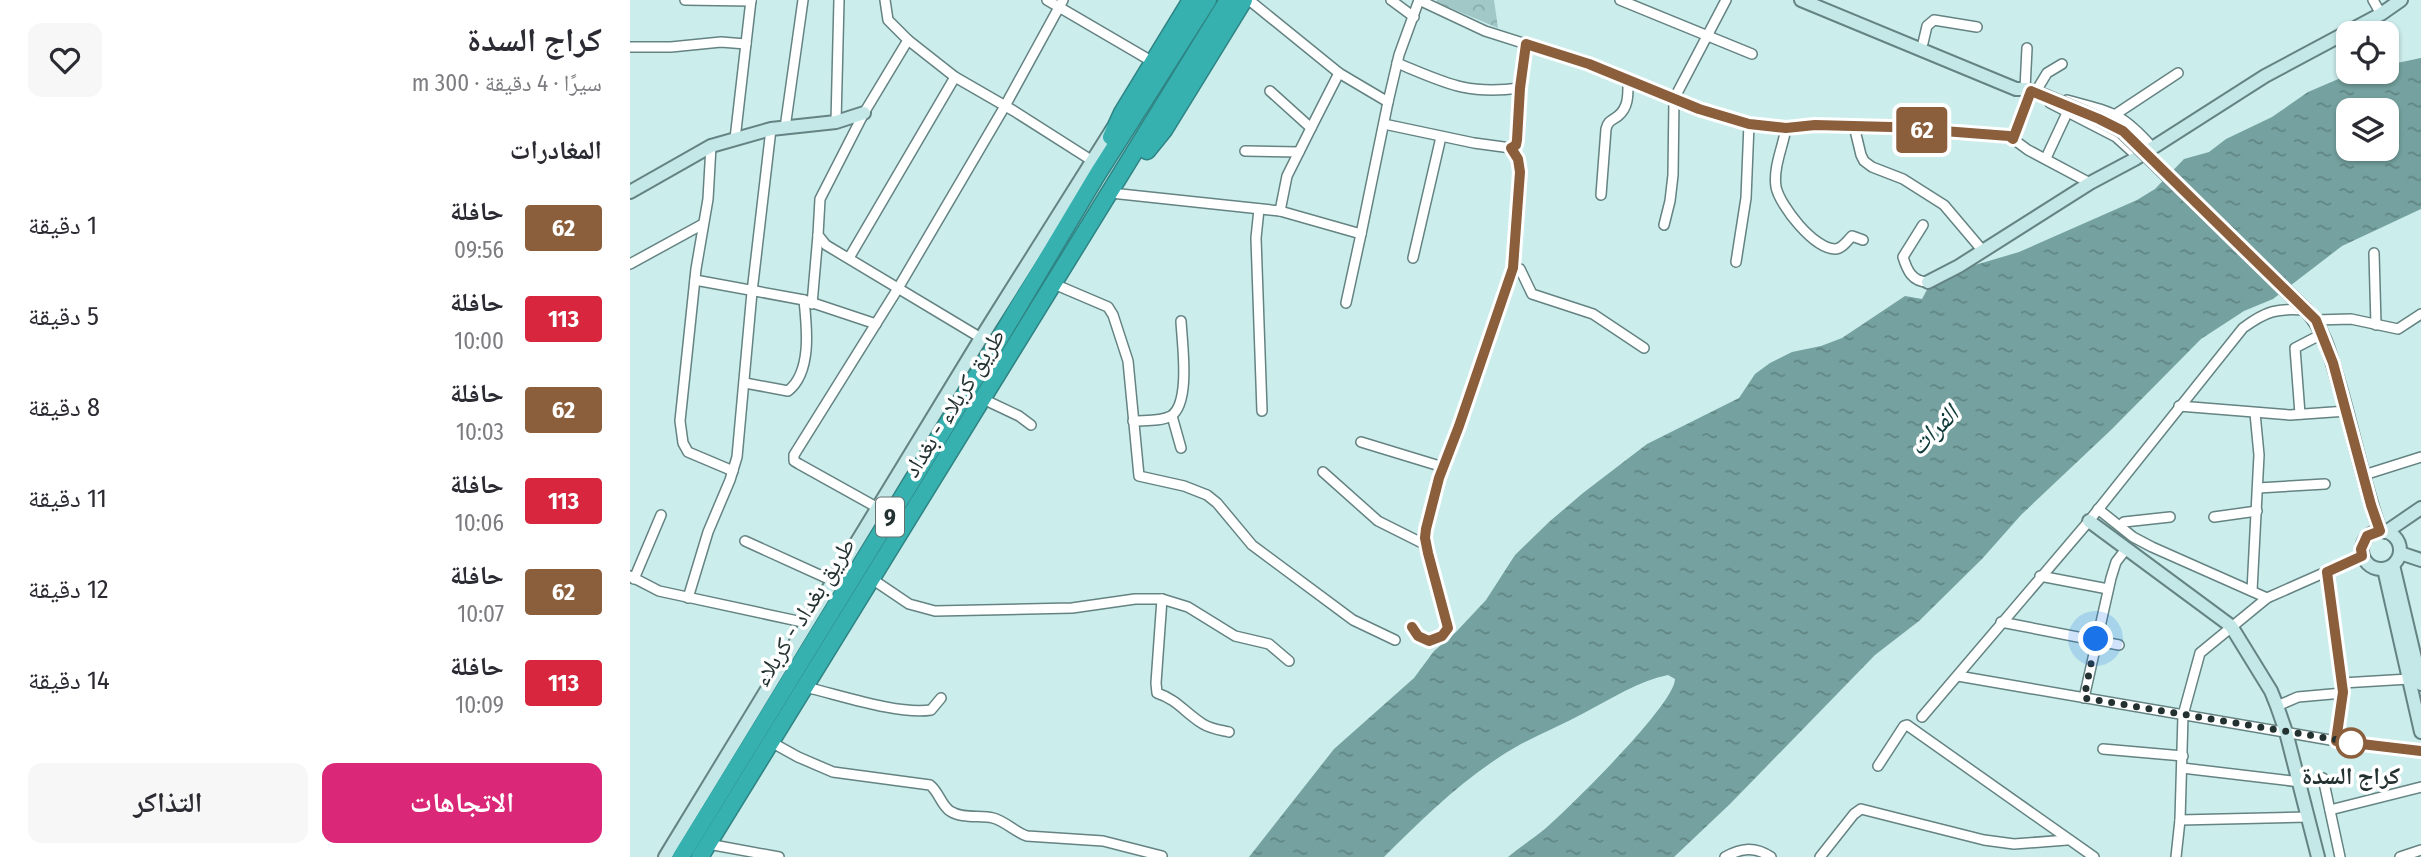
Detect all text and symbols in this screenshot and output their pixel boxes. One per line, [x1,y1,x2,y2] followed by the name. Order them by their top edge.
[467,20,602,60] text: كراج السدة
[2336,21,2399,161] map controls
[2336,21,2399,84] button: locate
[28,23,102,97] button: heart
[412,69,602,97] text: سيرًا · 4 دقيقة · 300 m
[2336,98,2399,161] button: layers
[1890,107,1954,153] line badge: 62
[1910,116,1934,144] text: 62
[510,135,602,166] text: المغادرات
[450,196,504,227] text: حافلة
[28,210,97,241] text: 1 دقيقة
[552,214,575,242] text: 62
[454,236,504,264] text: 09:56
[450,287,504,318] text: حافلة
[28,301,99,332] text: 5 دقيقة
[548,305,579,333] text: 113
[897,324,1011,482] street label: طريق كربلاء - بغداد
[454,327,504,355] text: 10:00
[450,378,504,409] text: حافلة
[28,392,100,423] text: 8 دقيقة
[552,396,575,424] text: 62
[1902,397,1967,462] water label: الفرات
[456,418,504,446] text: 10:03
[450,469,504,500] text: حافلة
[28,483,107,514] text: 11 دقيقة
[548,487,579,515] text: 113
[876,498,904,537] road number: 9
[455,509,504,537] text: 10:06
[747,533,861,691] street label: طريق بغداد - كربلاء
[450,560,504,591] text: حافلة
[28,574,109,605] text: 12 دقيقة
[552,578,575,606] text: 62
[457,600,504,628] text: 10:07
[2078,621,2113,656] your location
[450,651,504,682] text: حافلة
[28,665,110,696] text: 14 دقيقة
[548,669,579,697] text: 113
[455,691,504,719] text: 10:09
[2336,728,2366,758] marker: كراج السدة
[2302,762,2400,791] place label: كراج السدة
[28,763,308,843] button: التذاكر
[322,763,602,843] button: الاتجاهات

